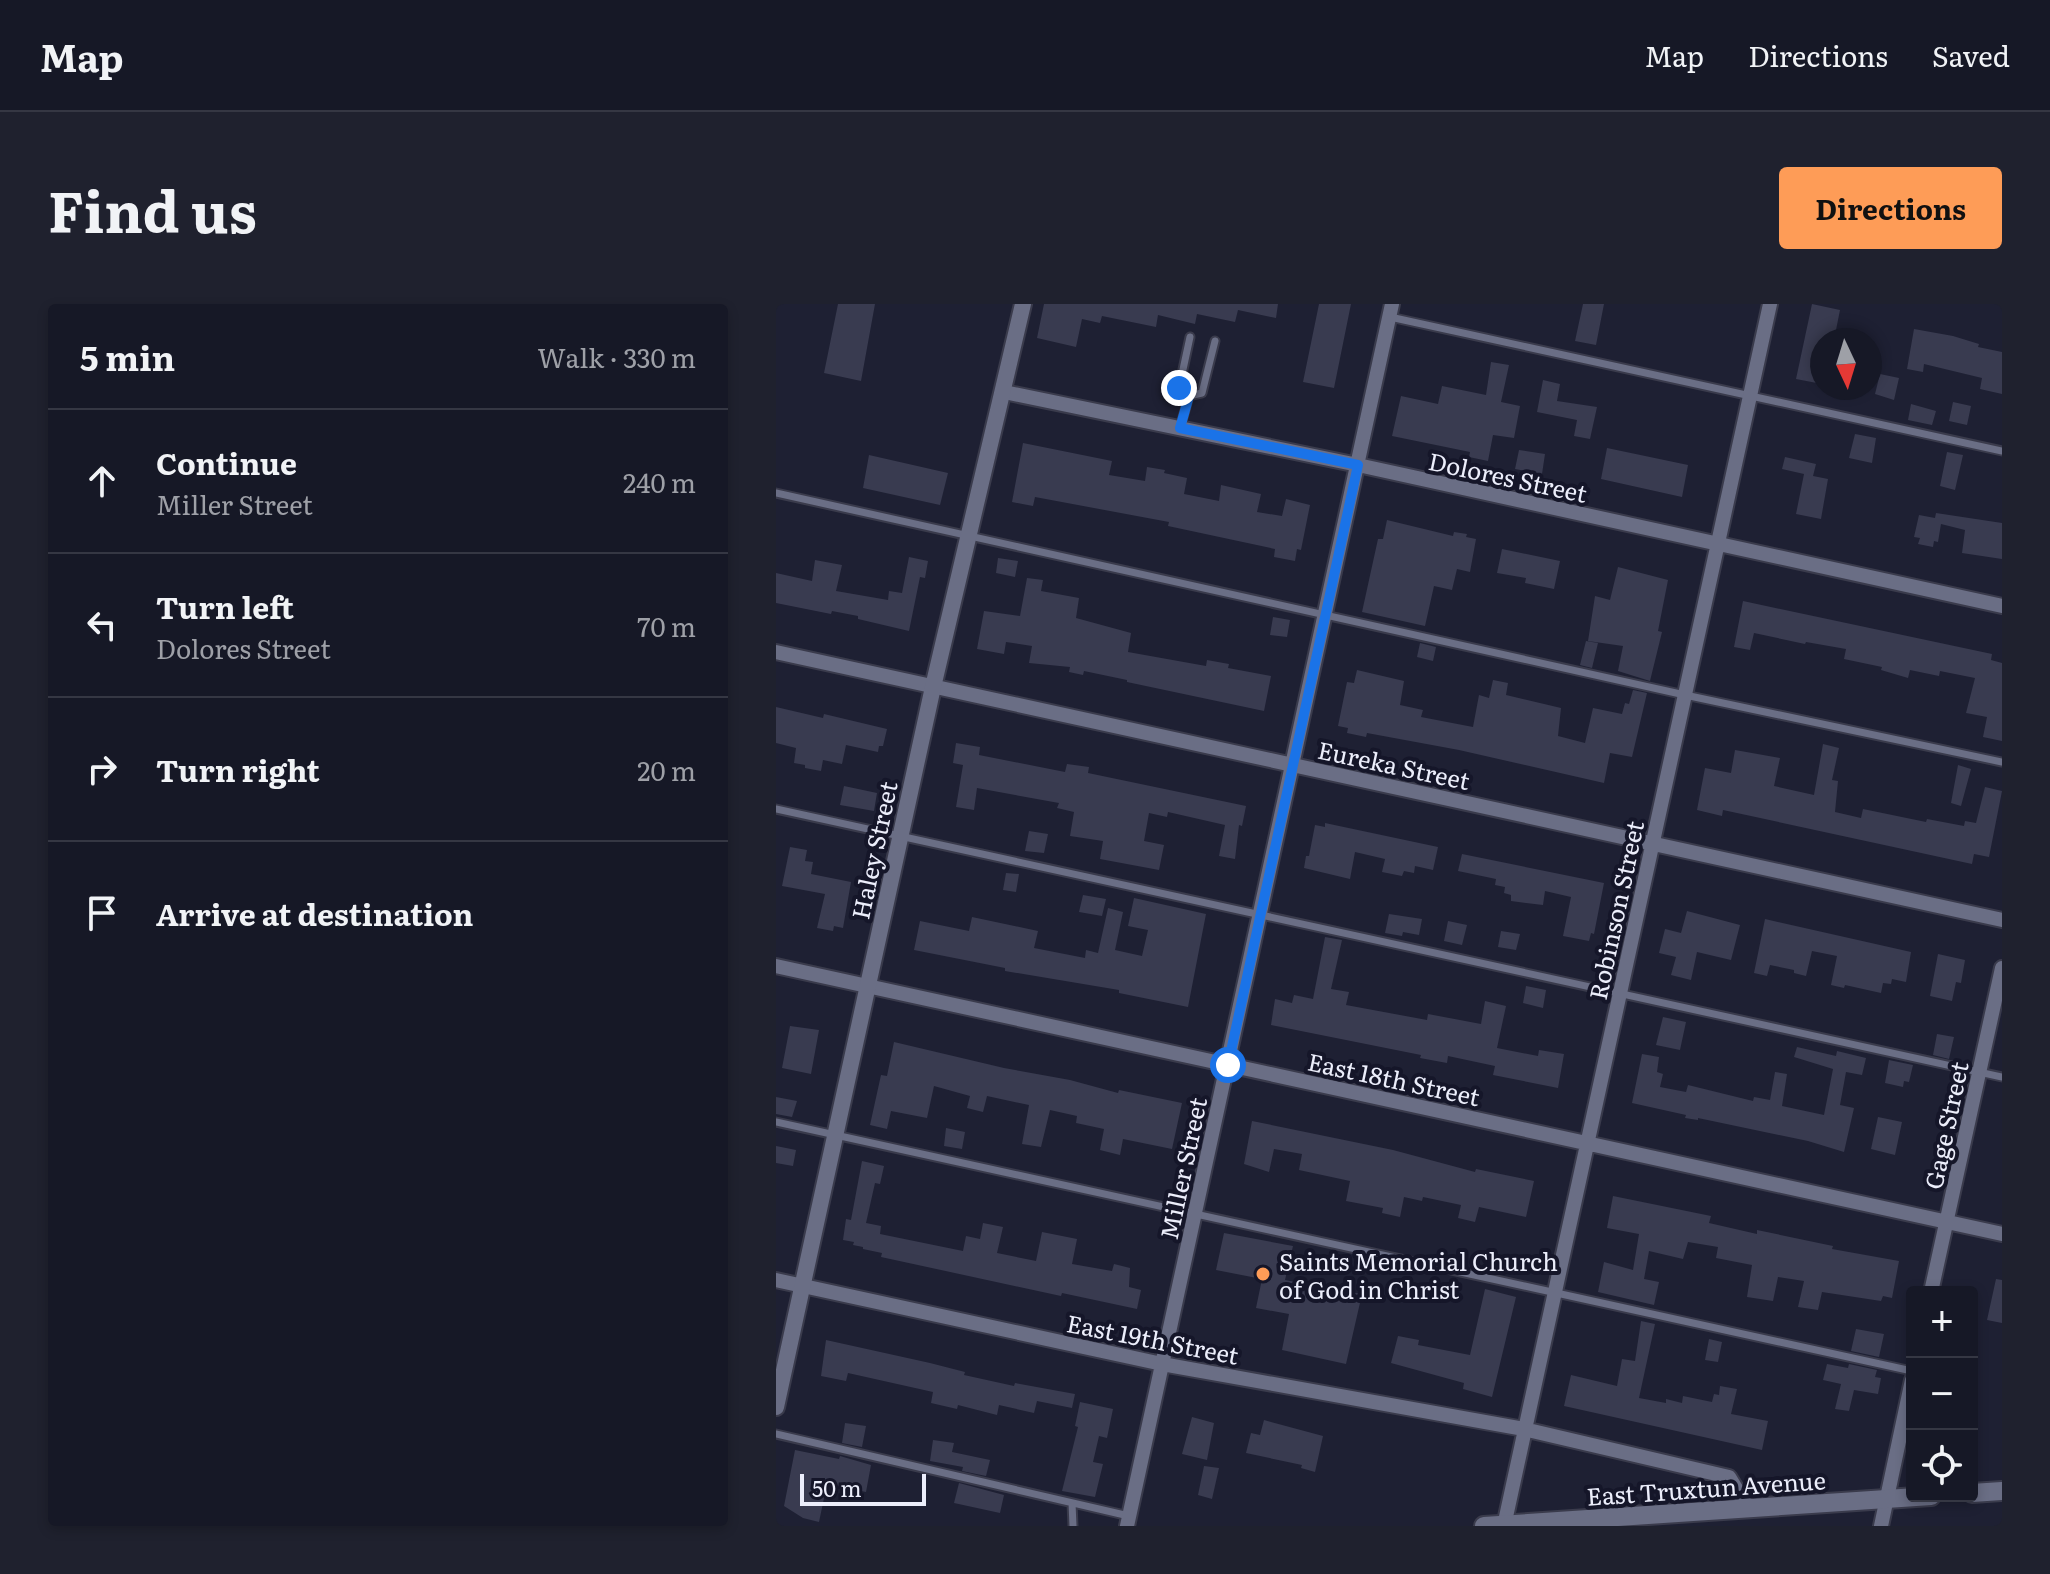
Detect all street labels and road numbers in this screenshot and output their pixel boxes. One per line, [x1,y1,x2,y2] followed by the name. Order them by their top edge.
[1426,442,1591,510] street label: Dolores Street
[1315,731,1473,797] street label: Eureka Street
[841,777,905,922] street label: Haley Street
[1579,817,1651,1003] street label: Robinson Street
[1305,1043,1484,1113] street label: East 18th Street
[1914,1058,1976,1192] street label: Gage Street
[1150,1093,1214,1242] street label: Miller Street
[1064,1304,1242,1372] street label: East 19th Street
[1585,1461,1827,1513] street label: East Truxtun Avenue

